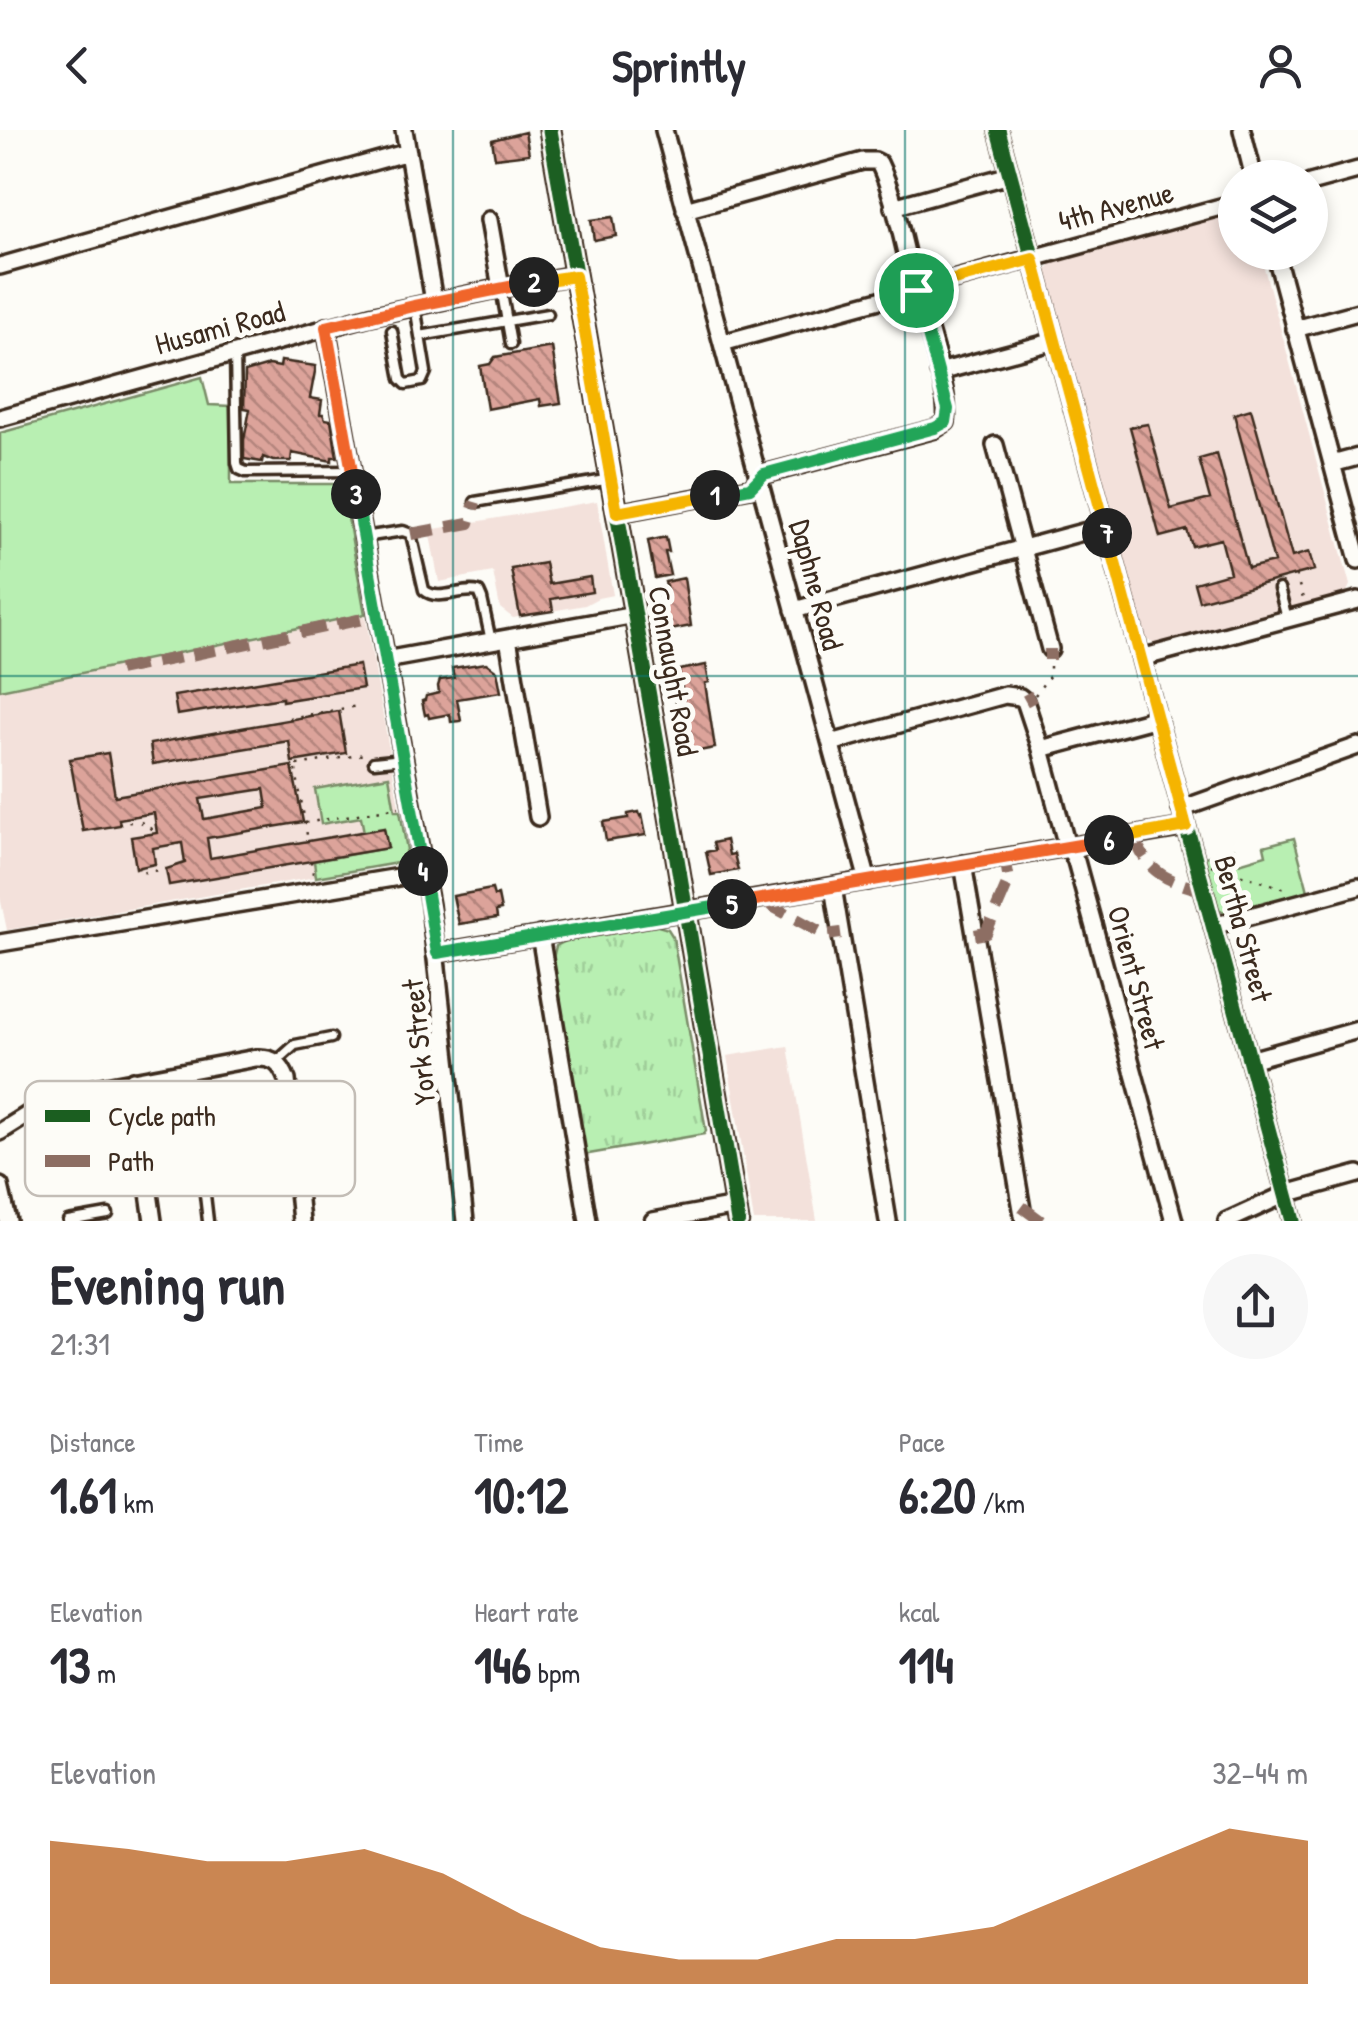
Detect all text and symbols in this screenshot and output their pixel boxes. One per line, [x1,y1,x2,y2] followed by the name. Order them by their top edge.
[612,35,746,96] text: Sprintly
[50,38,105,93] icon: back
[1253,38,1308,93] icon: person
[1218,160,1328,270] map controls
[1218,160,1328,270] button: layers
[1054,172,1178,241] street label: 4th Avenue
[874,248,959,333] pin
[509,257,559,307] pin: 2
[527,263,541,301] text: 2
[889,263,944,318] icon: arrive
[151,290,289,364] street label: Husami Road
[331,469,381,519] pin: 3
[690,470,740,520] pin: 1
[350,475,362,513] text: 3
[710,476,720,514] text: 1
[1082,508,1132,558] pin: 7
[1100,514,1114,552] text: 7
[780,515,854,654] street label: Daphne Road
[639,583,709,759] street label: Connaught Road
[1084,815,1134,865] pin: 6
[1103,821,1115,859] text: 6
[398,846,448,896] pin: 4
[1205,851,1283,1007] street label: Bertha Street
[418,852,428,890] text: 4
[707,879,757,929] pin: 5
[726,885,738,923] text: 5
[1099,901,1176,1055] street label: Orient Street
[391,977,444,1107] street label: York Street
[25,1081,355,1196] legend
[108,1097,216,1135] text: Cycle path
[108,1142,154,1180] text: Path
[50,1247,285,1321] text: Evening run
[1203,1254,1308,1359] button: share
[50,1322,110,1365] text: 21:31
[50,1423,136,1461] text: Distance
[474,1423,524,1461] text: Time
[899,1423,945,1461] text: Pace
[50,1461,117,1529] text: 1.61
[474,1461,568,1529] text: 10:12
[899,1461,976,1529] text: 6:20
[117,1484,154,1522] text: km
[976,1484,1025,1522] text: /km
[50,1593,143,1631] text: Elevation
[474,1593,579,1631] text: Heart rate
[899,1593,940,1631] text: kcal
[50,1631,91,1699] text: 13
[474,1631,531,1699] text: 146
[899,1631,954,1699] text: 114
[91,1654,116,1692] text: m
[531,1654,580,1692] text: bpm
[50,1751,156,1794] text: Elevation
[1212,1751,1308,1794] text: 32–44 m

